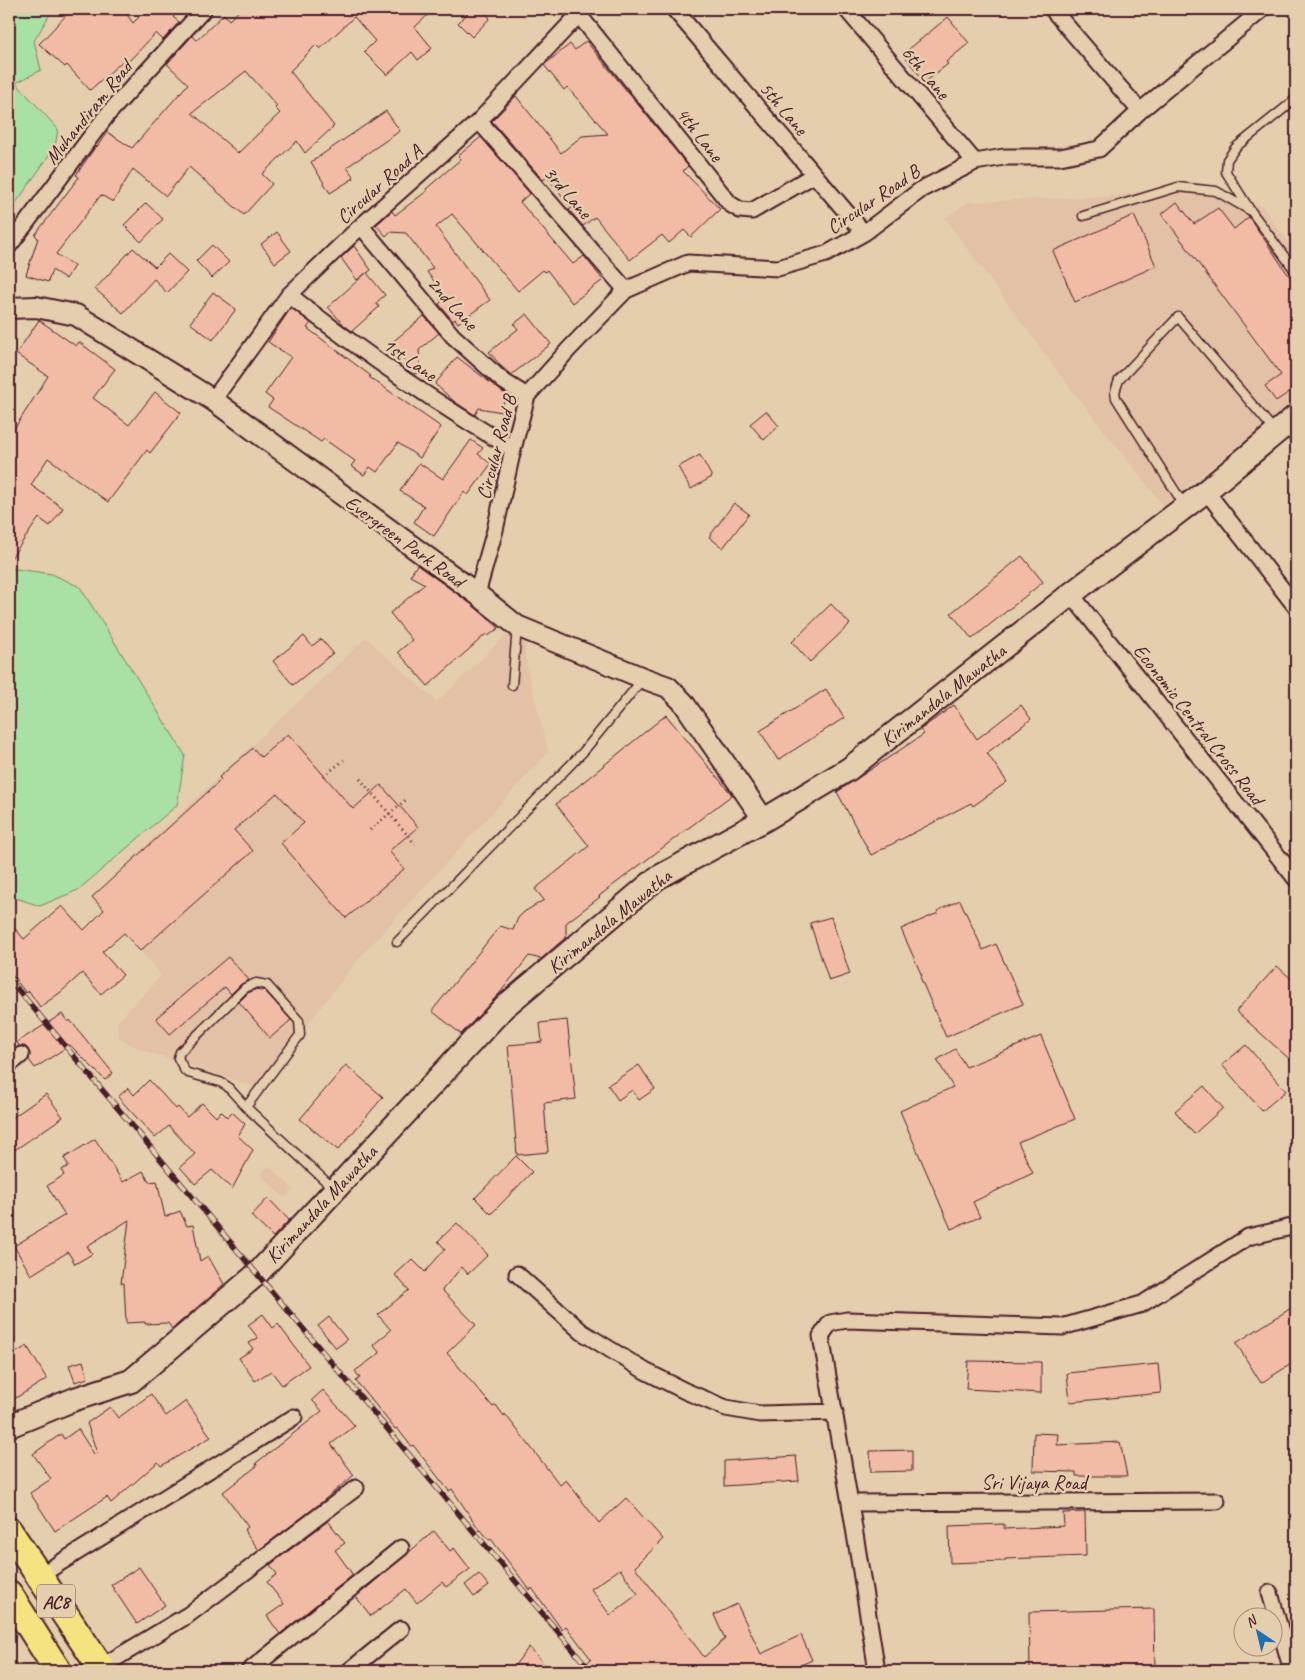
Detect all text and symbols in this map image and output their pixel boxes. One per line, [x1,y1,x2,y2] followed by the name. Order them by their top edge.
[896,40,956,105] street label: 6th Lane
[39,53,140,169] street label: Muhandiram Road
[754,76,814,141] street label: 5th Lane
[671,102,730,168] street label: 4th Lane
[331,139,428,229] street label: Circular Road A
[822,158,926,240] street label: Circular Road B
[538,161,598,225] street label: 3rd Lane
[422,271,484,336] street label: 2nd Lane
[378,332,443,388] street label: 1st Lane
[471,391,523,502] street label: Circular Road B
[340,490,472,595] street label: Evergreen Park Road
[876,637,1013,752] street label: Kirimandala Mawatha
[1128,639,1271,812] street label: Economic Central Cross Road
[542,862,678,979] street label: Kirimandala Mawatha
[260,1139,384,1269] street label: Kirimandala Mawatha
[981,1470,1090,1495] street label: Sri Vijaya Road
[37,1584,75,1618] road number: AC8
[1232,1608,1282,1658] north arrow
[1242,1611,1261,1631] text: N

